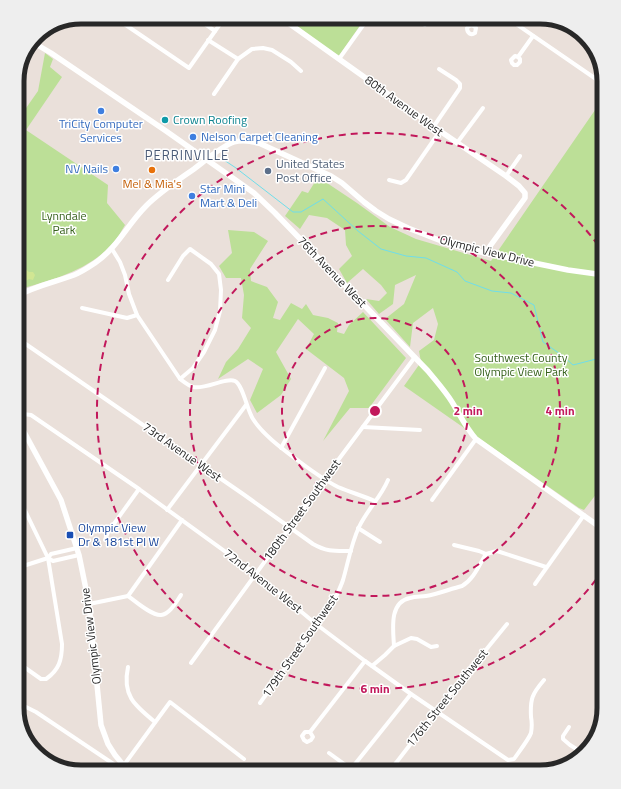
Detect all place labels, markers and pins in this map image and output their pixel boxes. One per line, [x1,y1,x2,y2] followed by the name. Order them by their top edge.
[96,106,106,116] marker: TriCity Computer Services
[173,110,247,129] place label: Crown Roofing
[59,114,143,147] place label: TriCity Computer Services
[160,115,170,125] marker: Crown Roofing
[201,127,318,146] place label: Nelson Carpet Cleaning
[188,132,198,142] marker: Nelson Carpet Cleaning
[276,154,345,187] place label: United States Post Office
[65,159,108,178] place label: NV Nails
[111,164,121,174] marker: NV Nails
[147,165,157,175] marker: Mel & Mia's
[263,166,273,176] marker: United States Post Office
[122,174,182,193] place label: Mel & Mia's
[200,179,257,212] place label: Star Mini Mart & Deli
[187,191,197,201] marker: Star Mini Mart & Deli
[368,404,382,418] centre of rings
[78,518,160,551] place label: Olympic View Dr & 181st Pl W
[65,530,75,540] marker: Olympic View Dr & 181st Pl W

